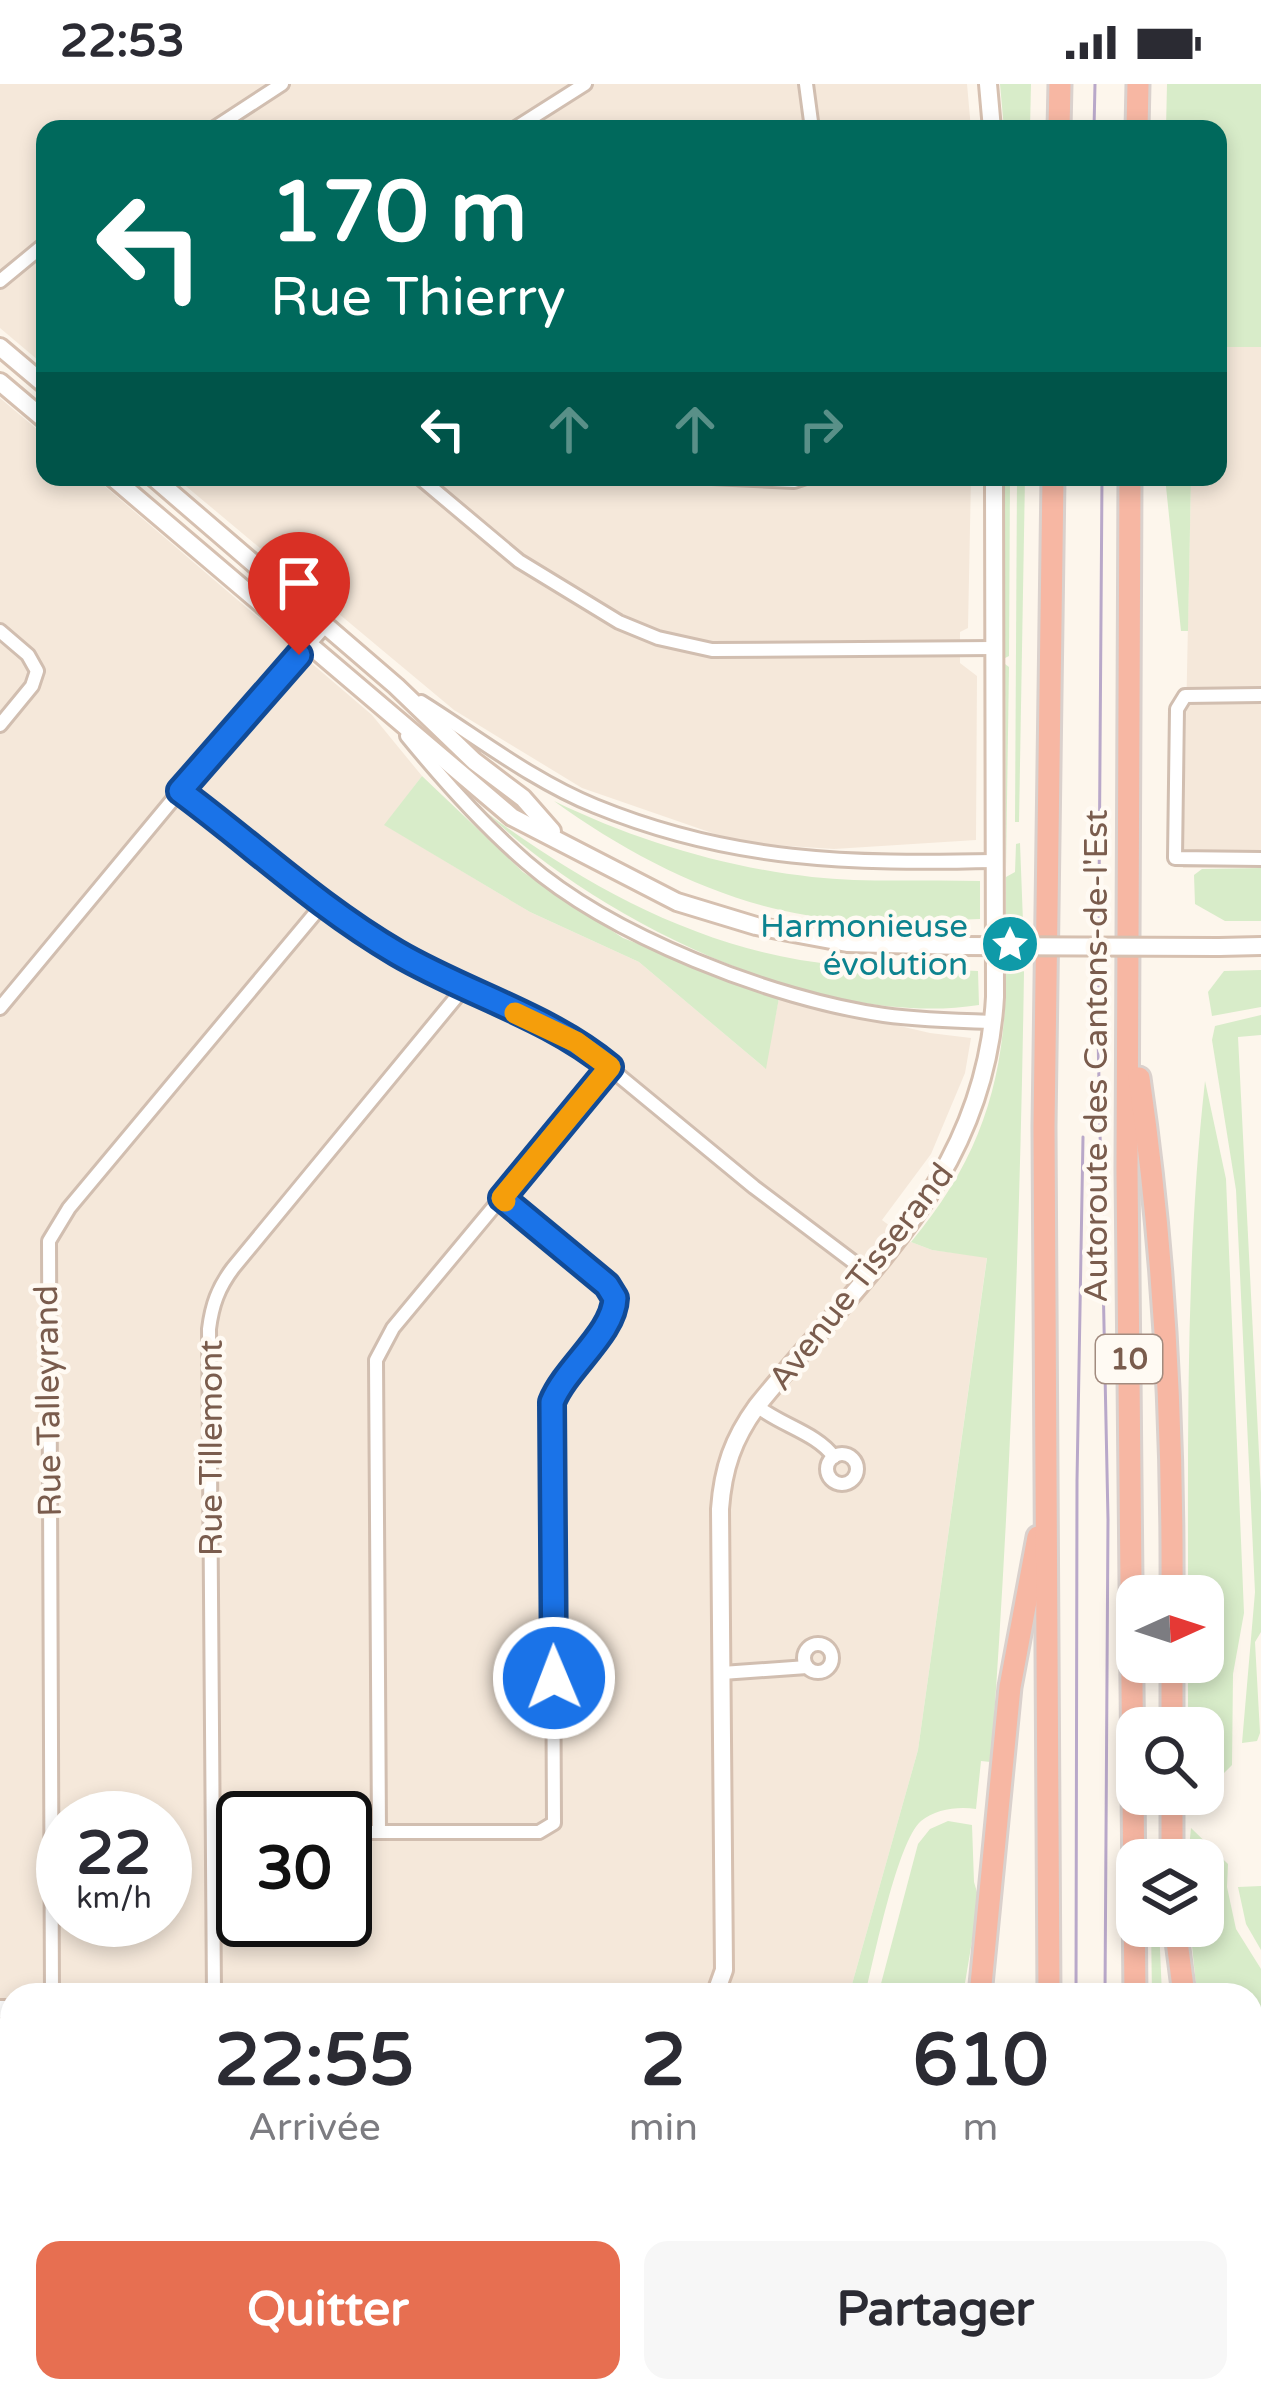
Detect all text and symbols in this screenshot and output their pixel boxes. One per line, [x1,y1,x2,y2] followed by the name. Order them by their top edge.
[60,15,185,69] text: 22:53
[270,163,527,264] text: 170 m
[72,168,228,324] icon: left
[270,265,566,330] text: Rue Thierry
[410,396,476,462] icon: left
[536,396,602,462] icon: ahead
[662,396,728,462] icon: ahead
[788,396,854,462] icon: right
[248,532,350,655] pin
[266,550,332,616] icon: arrive
[1077,809,1116,1303] street label: Autoroute des Cantons-de-l'Est
[760,907,968,984] place label: Harmonieuse évolution
[979,913,1041,975] place icon: Harmonieuse évolution
[761,1156,962,1398] street label: Avenue Tisserand
[27,1285,70,1517] street label: Rue Talleyrand
[1096,1335,1162,1383] road number: 10
[192,1340,231,1556] street label: Rue Tillemont
[1116,1575,1224,1683] north arrow
[1116,1575,1224,1947] map controls
[491,1615,617,1741] position arrow
[1116,1707,1224,1815] button: search
[216,1791,372,1947] speed limit sign: 30
[76,1818,152,1890] text: 22
[1116,1839,1224,1947] button: layers
[76,1880,152,1917] text: km/h
[215,2018,414,2105] text: 22:55
[641,2018,686,2105] text: 2
[913,2018,1048,2105] text: 610
[248,2104,381,2151] text: Arrivée
[629,2104,698,2151] text: min
[963,2104,998,2151] text: m
[36,2241,620,2379] button: Quitter
[644,2241,1227,2379] button: Partager

